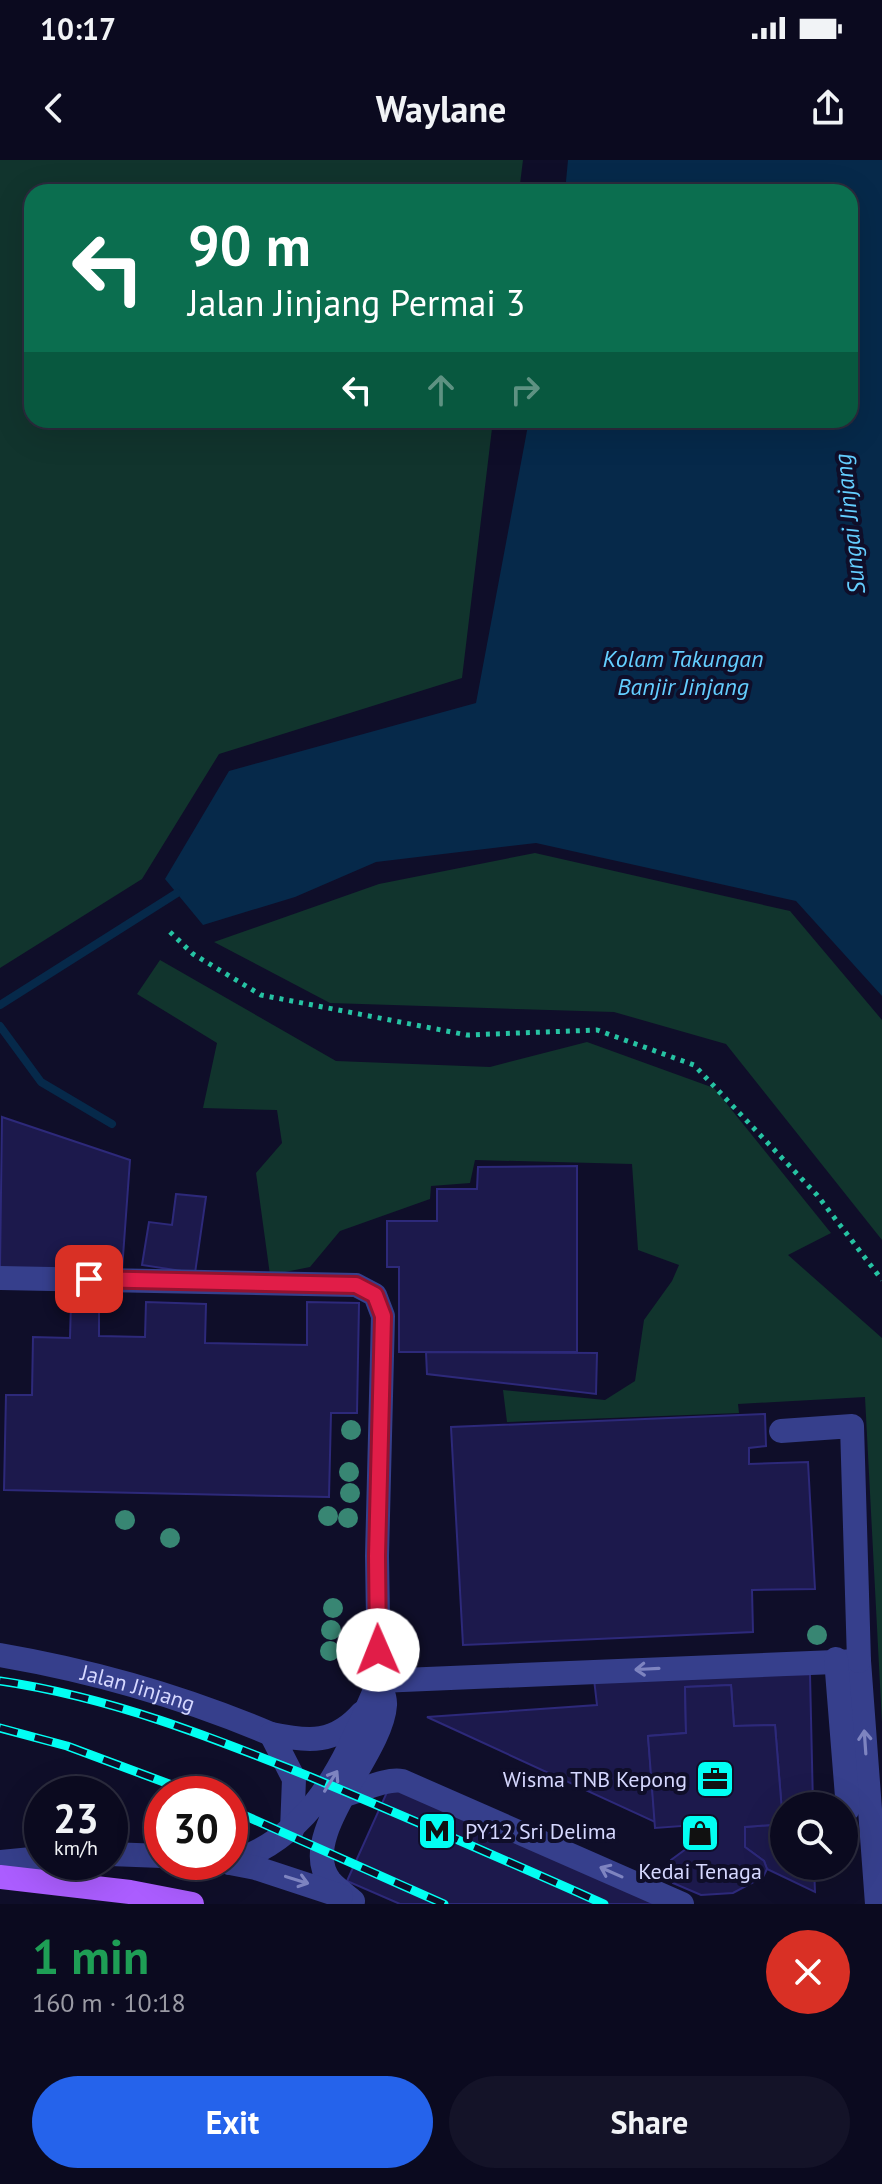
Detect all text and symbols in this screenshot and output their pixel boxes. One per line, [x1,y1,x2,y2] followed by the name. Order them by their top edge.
[40,9,116,48] text: 10:17
[376,85,506,132] text: Waylane
[32,86,76,130] icon: back
[806,86,850,130] icon: share
[188,209,311,281] text: 90 m
[56,216,160,320] icon: left
[188,279,525,326] text: Jalan Jinjang Permai 3
[335,368,379,412] icon: left
[419,368,463,412] icon: ahead
[503,368,547,412] icon: right
[827,452,872,596] water label: Sungai Jinjang
[603,643,764,702] water label: Kolam Takungan Banjir Jinjang
[55,1245,123,1313] pin
[67,1257,111,1301] icon: arrive
[336,1608,420,1692] position arrow
[77,1658,199,1718] street label: Jalan Jinjang
[634,1662,661,1677] one-way arrow
[857,1729,872,1756] one-way arrow
[694,1758,736,1800] office icon: Wisma TNB Kepong
[503,1765,687,1793] place label: Wisma TNB Kepong
[322,1770,339,1792] one-way arrow
[144,1776,248,1880] speed limit sign: 30
[53,1792,99,1844] text: 23
[770,1792,858,1880] map controls
[770,1792,858,1880] button: search
[416,1810,458,1852] metro station icon: PY12 Sri Delima
[679,1812,721,1854] shop icon: Kedai Tenaga
[465,1817,616,1845] place label: PY12 Sri Delima
[54,1835,98,1861] text: km/h
[638,1857,762,1885] place label: Kedai Tenaga
[599,1864,623,1879] one-way arrow
[283,1873,309,1888] one-way arrow
[32,1925,149,1987] text: 1 min
[766,1930,850,2014] button: close
[32,1986,186,2019] text: 160 m · 10:18
[32,2076,433,2168] button: Exit
[449,2076,850,2168] button: Share

